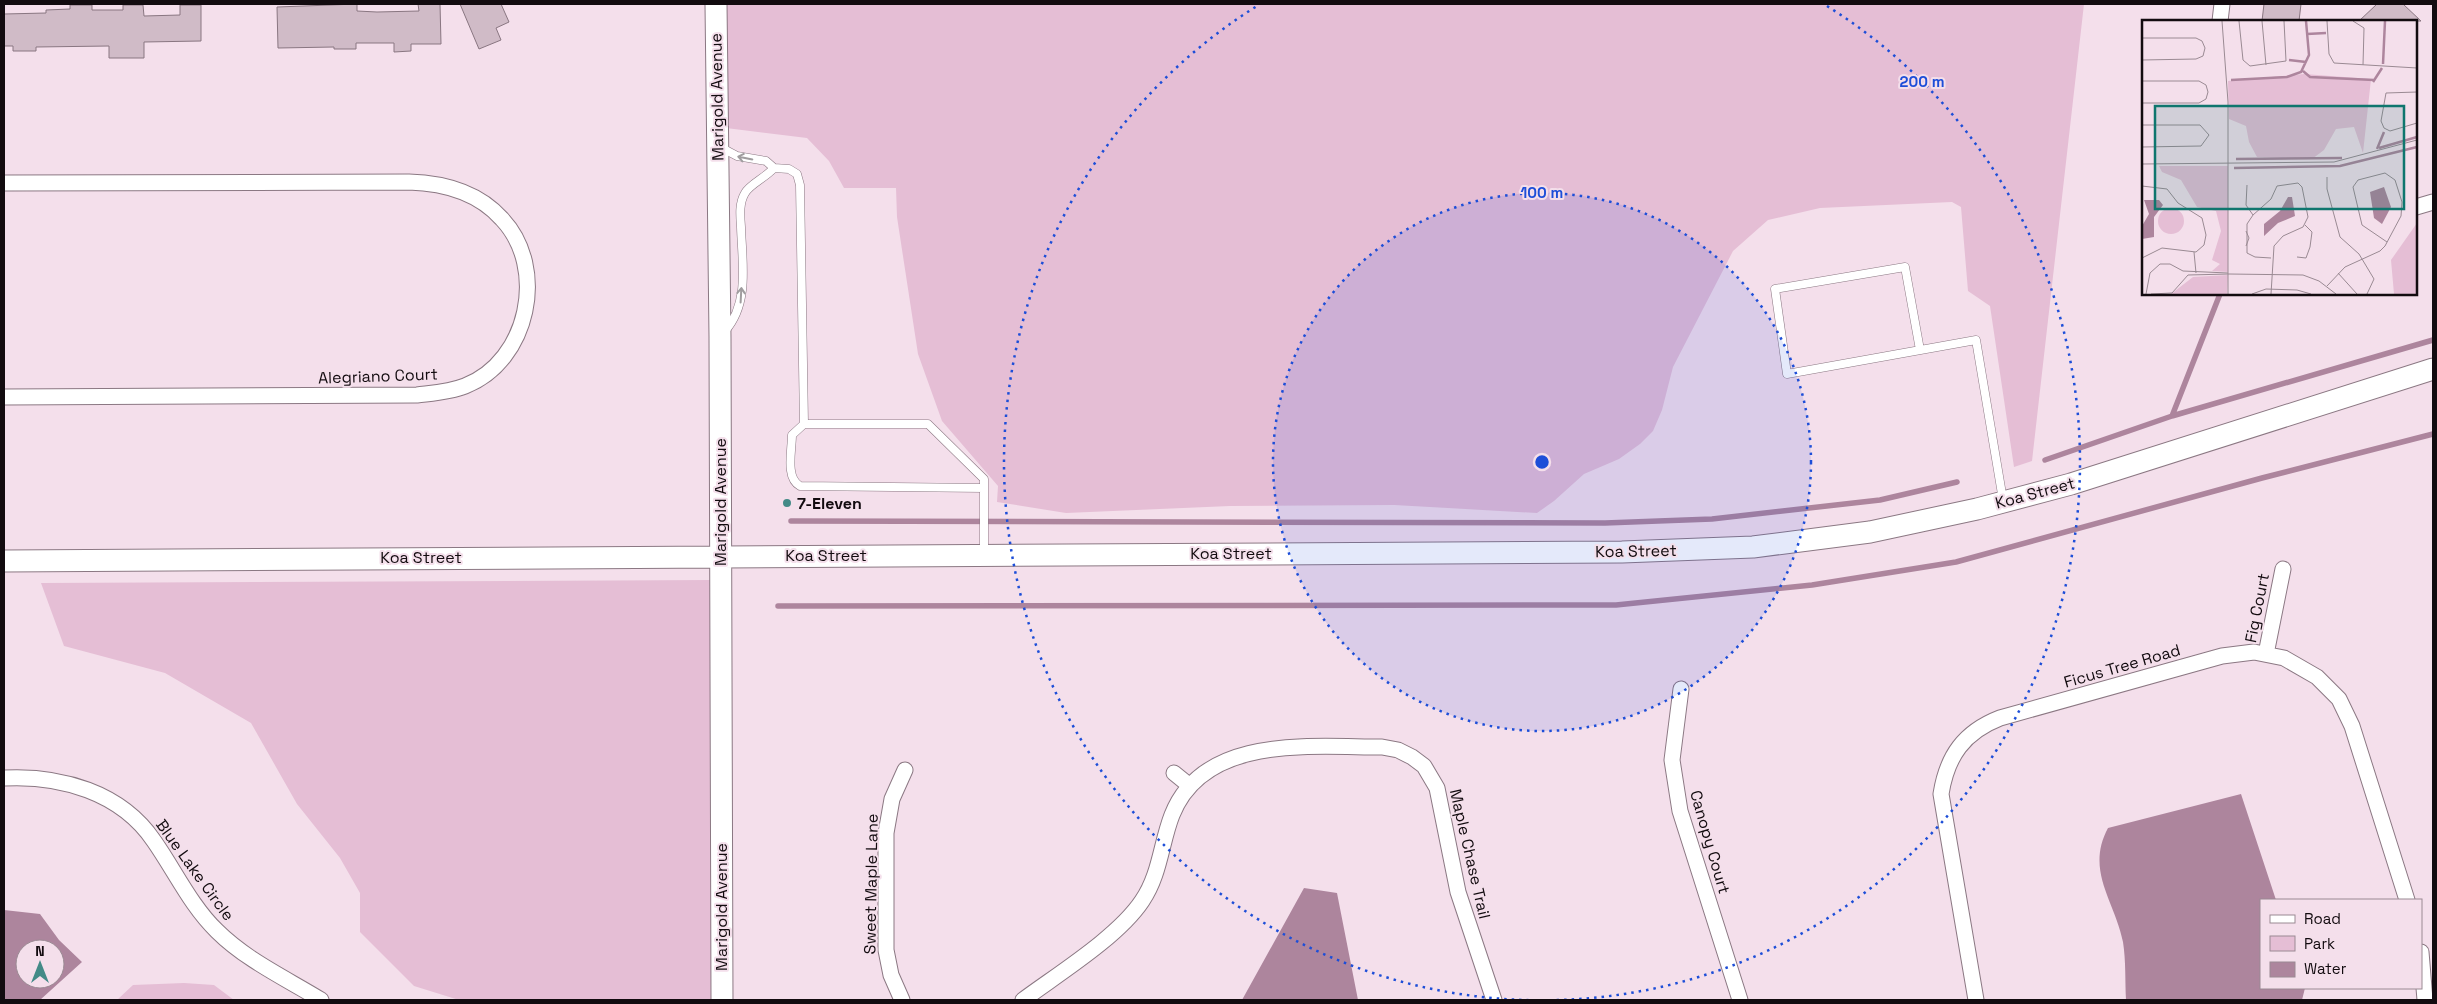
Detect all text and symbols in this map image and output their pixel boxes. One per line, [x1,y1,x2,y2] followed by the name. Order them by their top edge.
[2142,20,2417,295] inset map
[705,33,729,161] street label: Marigold Avenue
[1900,72,1944,91] text: 200 m
[738,153,754,162] one-way arrow
[1521,183,1563,202] text: 100 m
[736,287,746,303] one-way arrow
[318,363,438,389] street label: Alegriano Court
[710,438,731,566] street label: Marigold Avenue
[1533,453,1551,471] centre of rings
[1993,472,2077,514] street label: Koa Street
[797,493,862,514] place label: 7-Eleven
[781,497,793,509] marker: 7-Eleven
[1595,540,1677,562] street label: Koa Street
[1190,543,1272,564] street label: Koa Street
[785,545,867,566] street label: Koa Street
[380,547,462,568] street label: Koa Street
[2240,571,2274,645] street label: Fig Court
[2061,639,2183,693] street label: Ficus Tree Road
[1445,787,1495,921] street label: Maple Chase Trail
[1685,788,1735,896] street label: Canopy Court
[859,814,883,954] street label: Sweet Maple Lane
[151,815,239,925] street label: Blue Lake Circle
[711,843,732,971] street label: Marigold Avenue
[2260,899,2422,989] legend
[2304,909,2341,928] text: Road
[2304,934,2335,953] text: Park
[15,939,65,989] north arrow
[35,942,45,960] text: N
[2304,959,2347,978] text: Water

